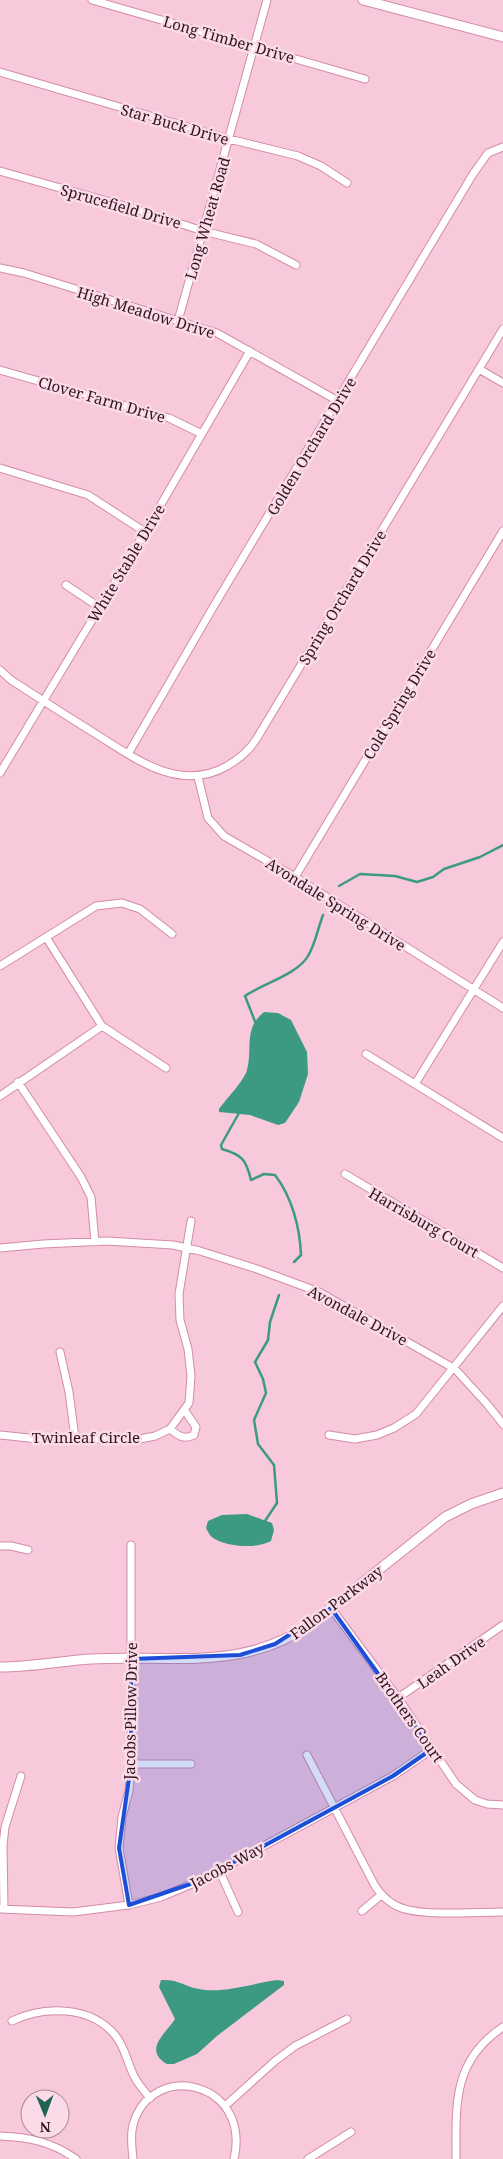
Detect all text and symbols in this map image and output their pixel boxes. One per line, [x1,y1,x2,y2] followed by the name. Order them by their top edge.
[161,11,297,67] street label: Long Timber Drive
[119,99,231,149] street label: Star Buck Drive
[180,154,234,282] street label: Long Wheat Road
[58,179,184,233] street label: Sprucefield Drive
[75,282,217,342] street label: High Meadow Drive
[36,371,168,427] street label: Clover Farm Drive
[262,373,360,519] street label: Golden Orchard Drive
[83,500,169,626] street label: White Stable Drive
[294,526,390,668] street label: Spring Orchard Drive
[358,645,440,763] street label: Cold Spring Drive
[262,853,410,955] street label: Avondale Spring Drive
[366,1182,482,1262] street label: Harrisburg Court
[305,1280,411,1350] street label: Avondale Drive
[32,1427,140,1447] street label: Twinleaf Circle
[286,1560,387,1643] street label: Fallon Parkway
[413,1631,489,1693] street label: Leah Drive
[119,1642,141,1781] street label: Jacobs Pillow Drive
[371,1668,449,1766] street label: Brothers Court
[186,1837,268,1893] street label: Jacobs Way
[20,2089,70,2139] north arrow
[40,2118,51,2137] text: N

